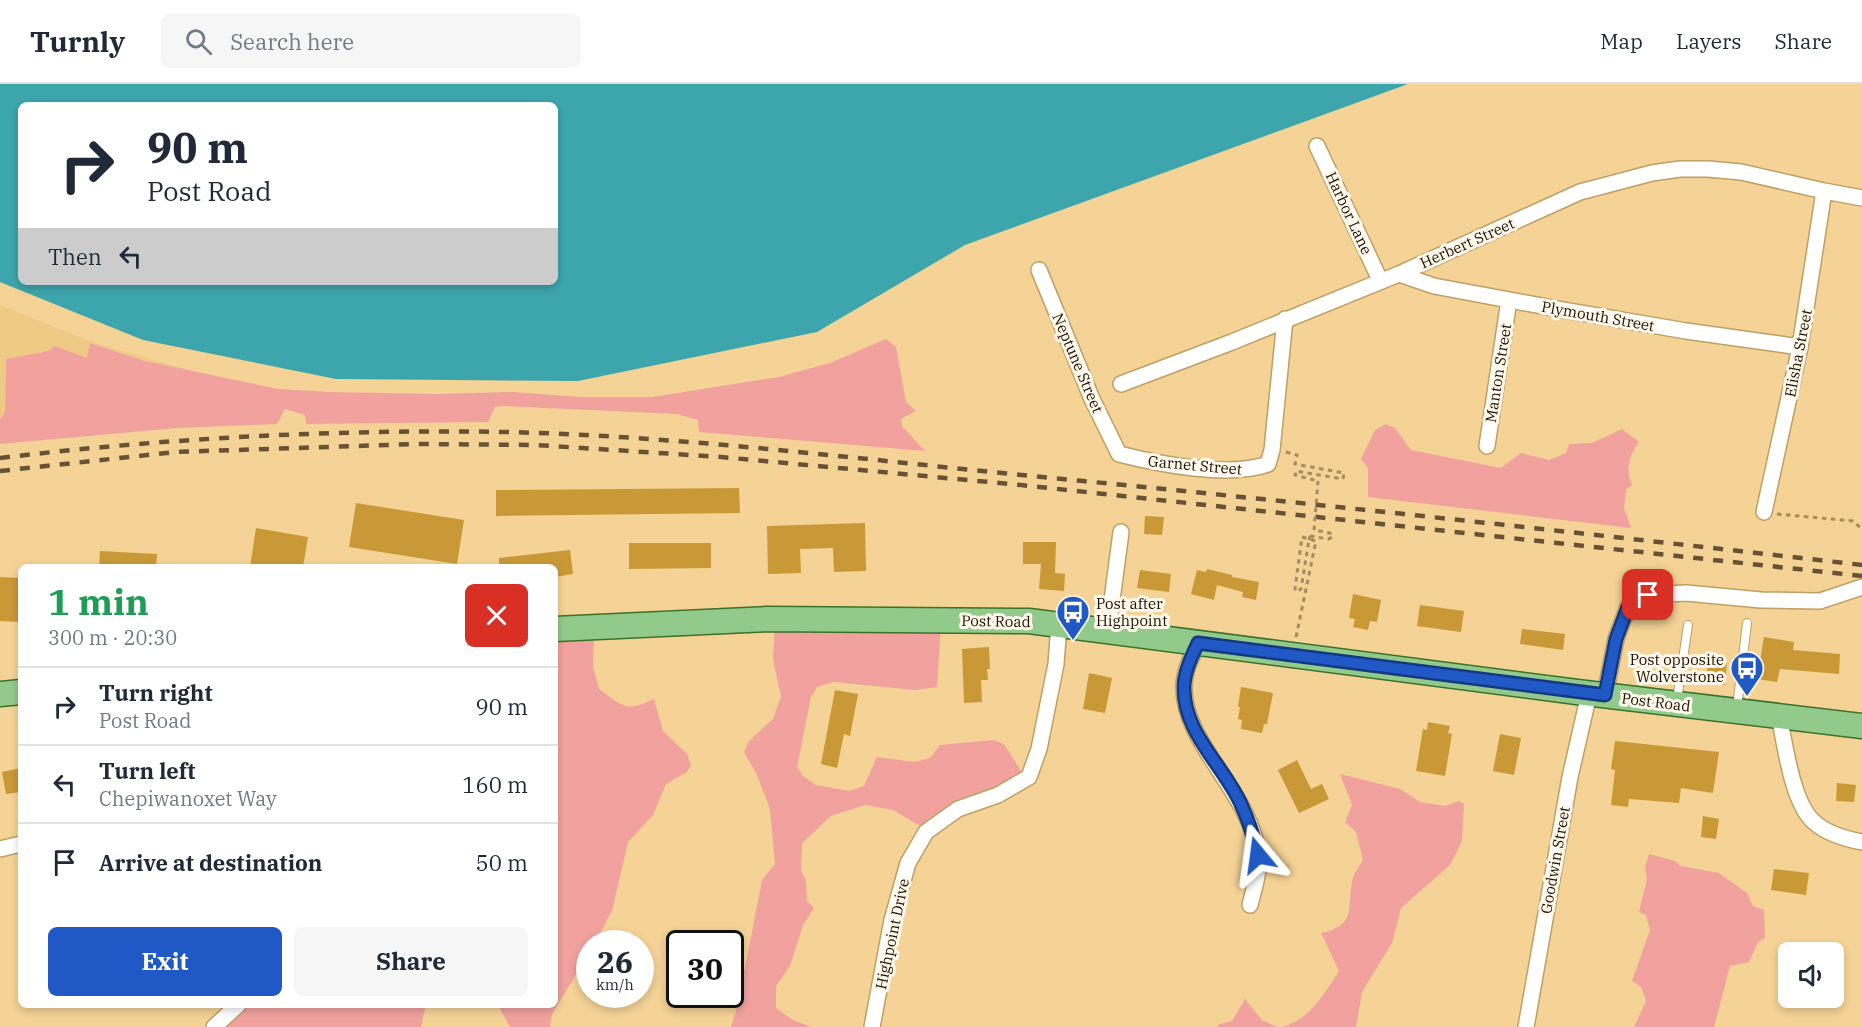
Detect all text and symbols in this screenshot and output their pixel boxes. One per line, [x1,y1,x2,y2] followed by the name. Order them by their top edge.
[161,14,581,68] search box
[30,23,125,60] text: Turnly
[182,25,215,58] icon: search
[230,27,354,56] text: Search here
[1600,27,1643,55] text: Map
[1676,27,1742,55] text: Layers
[1775,27,1832,55] text: Share
[147,120,248,175] text: 90 m
[48,126,126,204] icon: right
[1322,169,1376,257] street label: Harbor Lane
[147,173,272,208] text: Post Road
[1417,214,1517,272] street label: Herbert Street
[114,240,147,273] icon: left
[48,242,102,271] text: Then
[1540,297,1656,335] street label: Plymouth Street
[1780,307,1816,399] street label: Elisha Street
[1048,310,1108,416] street label: Neptune Street
[1481,322,1515,424] street label: Manton Street
[1147,451,1243,479] street label: Garnet Street
[1622,569,1673,620] pin
[48,578,149,625] text: 1 min
[1631,578,1664,611] icon: arrive
[465,584,528,647] button: close
[1055,594,1091,641] bus stop icon: Post after Highpoint
[1096,594,1167,630] place label: Post after Highpoint
[961,611,1031,631] street label: Post Road
[48,624,177,651] text: 300 m · 20:30
[1630,650,1724,686] place label: Post opposite Wolverstone
[1729,650,1765,697] bus stop icon: Post opposite Wolverstone
[99,678,213,707] text: Turn right
[1620,688,1692,716] street label: Post Road
[48,690,81,723] icon: right
[476,692,528,721] text: 90 m
[99,707,191,734] text: Post Road
[99,756,195,785] text: Turn left
[48,768,81,801] icon: left
[462,770,528,799] text: 160 m
[99,785,277,812] text: Chepiwanoxet Way
[1536,805,1574,915] street label: Goodwin Street
[1226,823,1290,887] position arrow
[48,846,81,879] icon: arrive
[99,848,322,877] text: Arrive at destination
[476,848,528,877] text: 50 m
[871,877,913,991] street label: Highpoint Drive
[48,927,282,996] button: Exit
[294,927,528,996] button: Share
[666,930,744,1008] speed limit sign: 30
[597,942,633,981] text: 26
[1778,942,1844,1008] map controls
[1778,942,1844,1008] button: sound
[596,975,634,994] text: km/h

